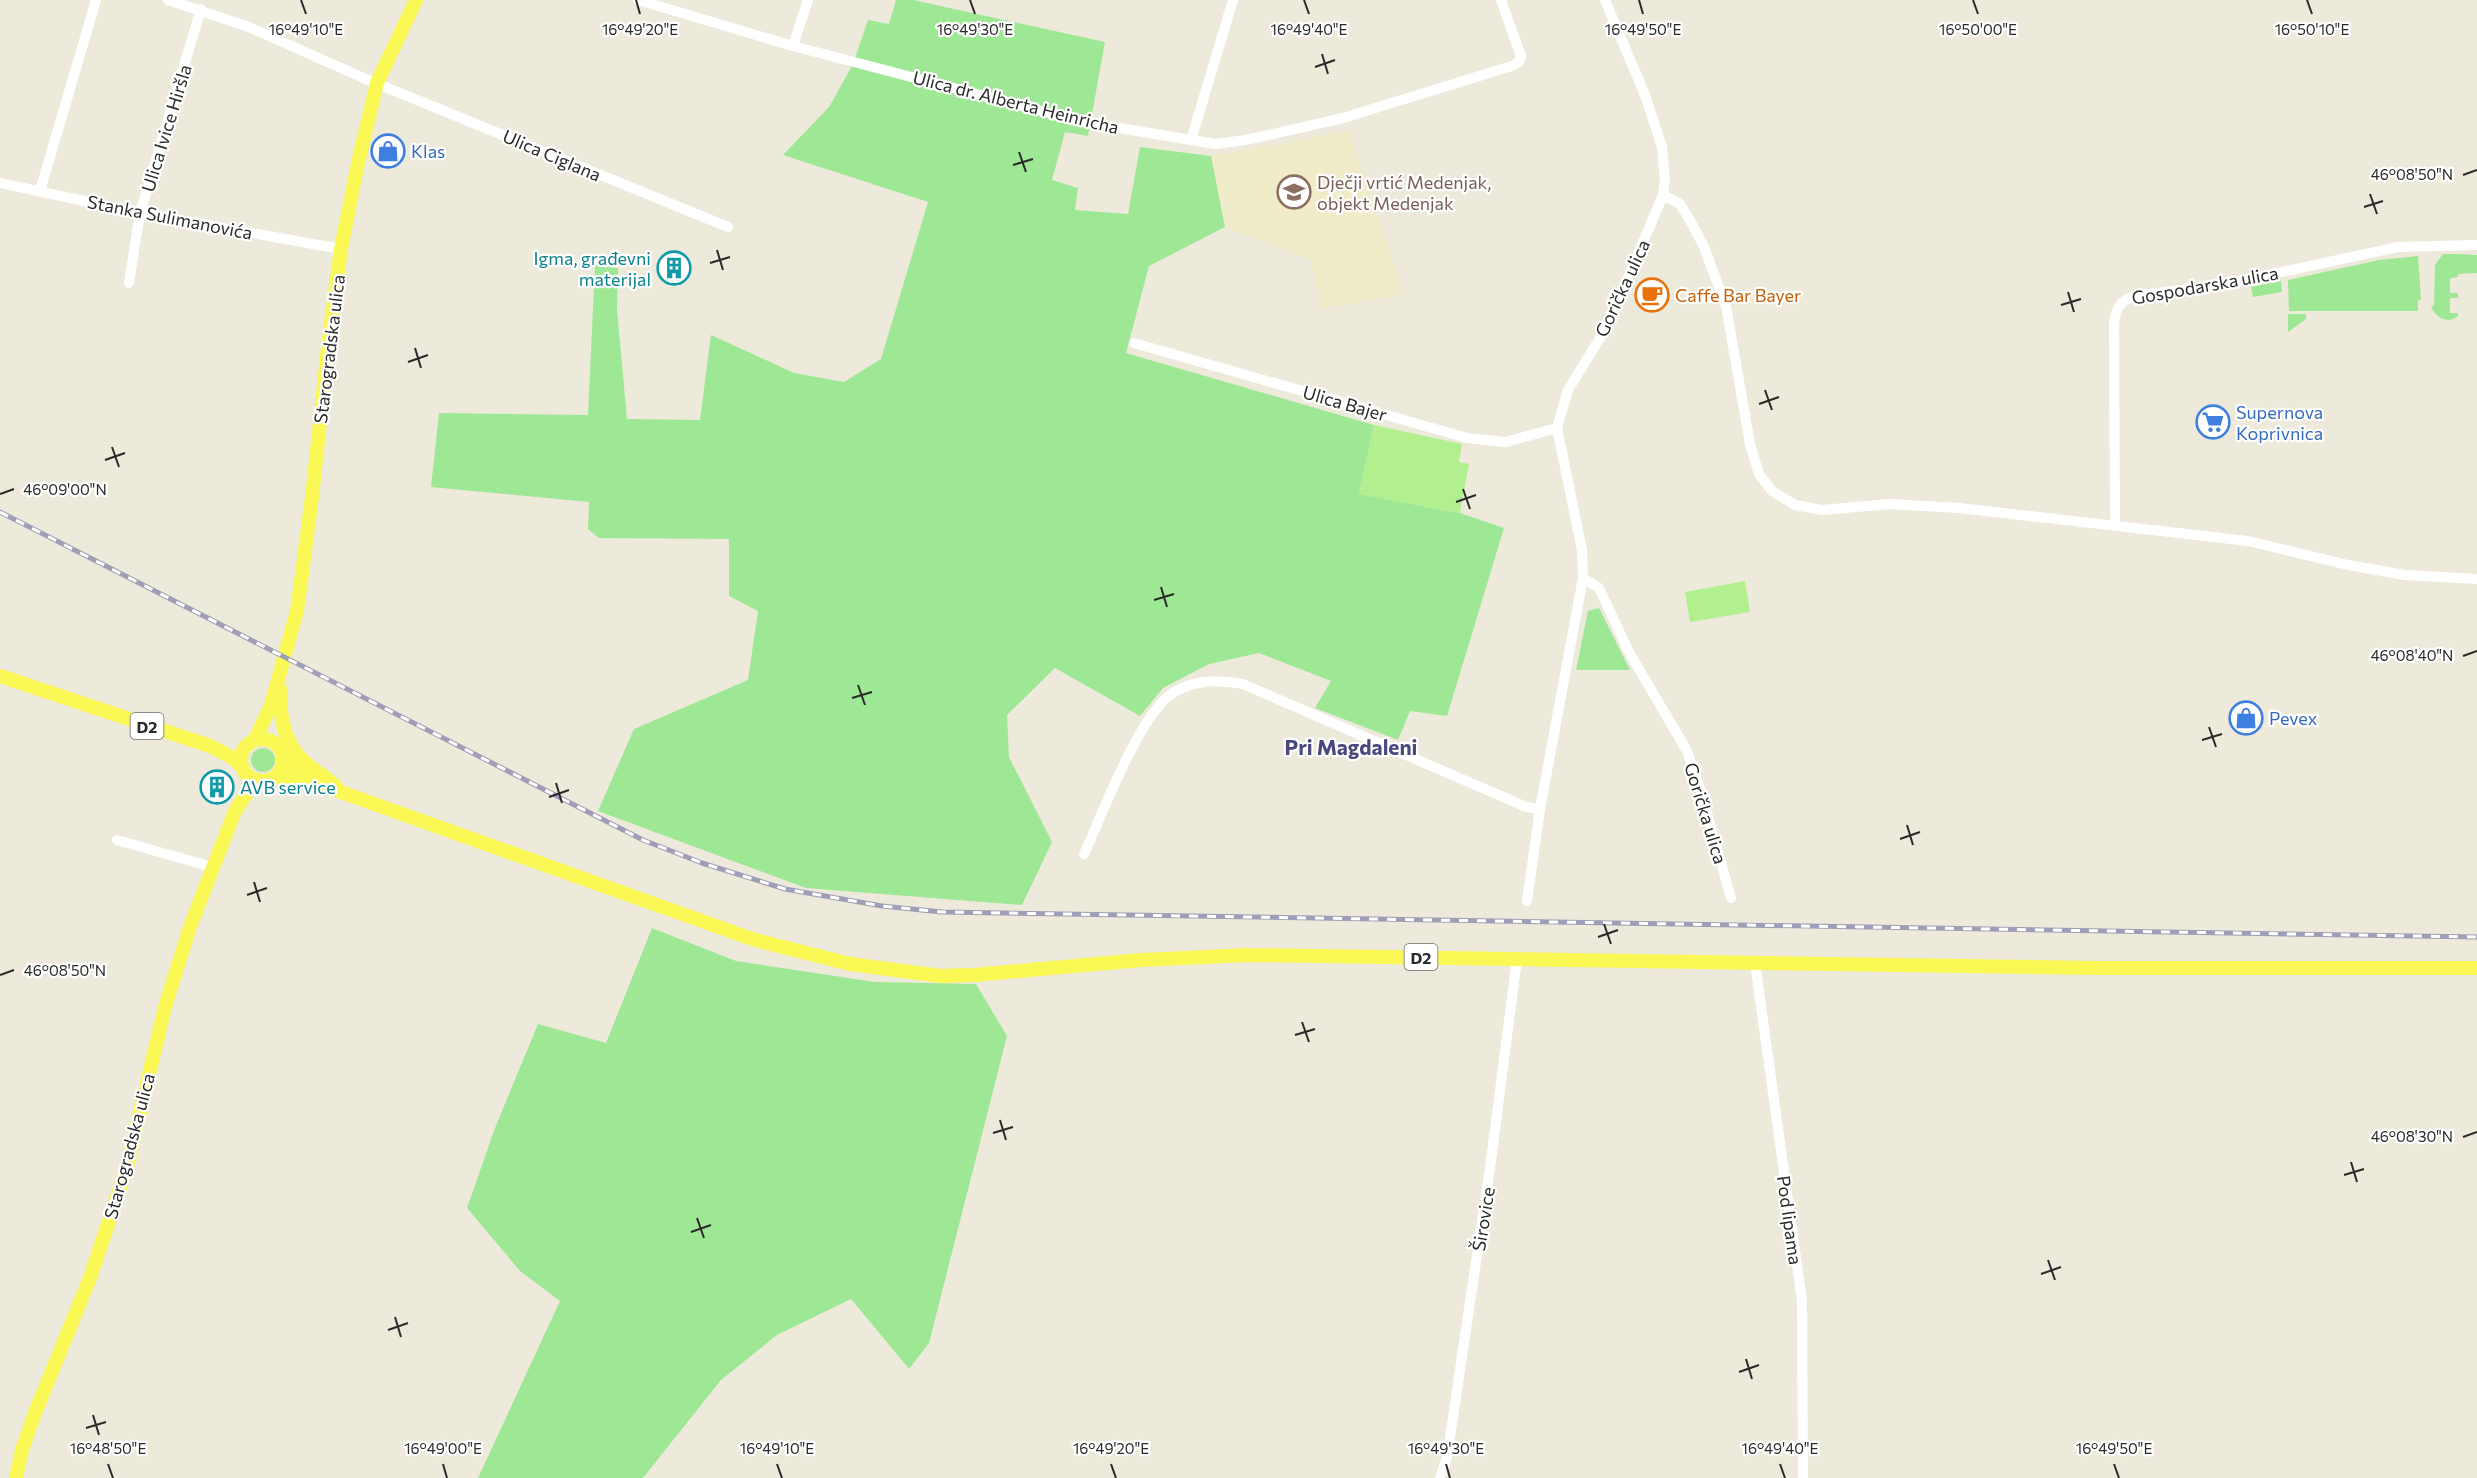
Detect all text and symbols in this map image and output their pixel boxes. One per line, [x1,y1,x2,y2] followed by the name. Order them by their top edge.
[269,20,343,38] text: 16°49'10"E
[602,20,678,38] text: 16°49'20"E
[937,20,1013,38] text: 16°49'30"E
[1271,20,1348,38] text: 16°49'40"E
[1605,20,1681,38] text: 16°49'50"E
[1939,20,2017,38] text: 16°50'00"E
[2275,20,2349,38] text: 16°50'10"E
[136,62,196,194] street label: Ulica Ivice Hiršla
[911,66,1121,138] street label: Ulica dr. Alberta Heinricha
[500,124,604,186] street label: Ulica Ciglana
[370,133,406,169] shop icon: Klas
[411,140,445,162] place label: Klas
[2371,165,2453,183] text: 46°08'50"N
[1317,171,1491,214] place label: Dječji vrtić Medenjak, objekt Medenjak
[1276,174,1312,210] school or university icon: Dječji vrtić Medenjak, objekt Medenjak
[85,190,255,244] street label: Stanka Sulimanovića
[1590,236,1654,340] street label: Gorička ulica
[533,247,651,290] place label: Igma, građevni materijal
[656,250,692,286] building icon: Igma, građevni materijal
[2130,261,2280,309] street label: Gospodarska ulica
[309,273,349,425] street label: Starogradska ulica
[1634,277,1670,313] cafe icon: Caffe Bar Bayer
[1675,284,1801,306] place label: Caffe Bar Bayer
[1300,381,1390,425] street label: Ulica Bajer
[2236,401,2323,444] place label: Supernova Koprivnica
[2195,404,2231,440] supermarket icon: Supernova Koprivnica
[23,480,107,498] text: 46°09'00"N
[2371,646,2453,664] text: 46°08'40"N
[2228,700,2264,736] shop icon: Pevex
[2269,707,2318,729] place label: Pevex
[130,713,164,739] road number: D2
[1285,734,1417,759] district label: Pri Magdaleni
[1680,760,1732,866] street label: Gorička ulica
[199,769,235,805] building icon: AVB service
[240,776,336,798] place label: AVB service
[1404,944,1438,970] road number: D2
[24,961,106,979] text: 46°08'50"N
[99,1071,159,1221] street label: Starogradska ulica
[2371,1127,2453,1145] text: 46°08'30"N
[1773,1174,1807,1266] street label: Pod lipama
[1467,1185,1499,1253] street label: Širovice
[70,1439,146,1457] text: 16°48'50"E
[404,1439,482,1457] text: 16°49'00"E
[740,1439,814,1457] text: 16°49'10"E
[1073,1439,1149,1457] text: 16°49'20"E
[1408,1439,1484,1457] text: 16°49'30"E
[1742,1439,1819,1457] text: 16°49'40"E
[2076,1439,2152,1457] text: 16°49'50"E

